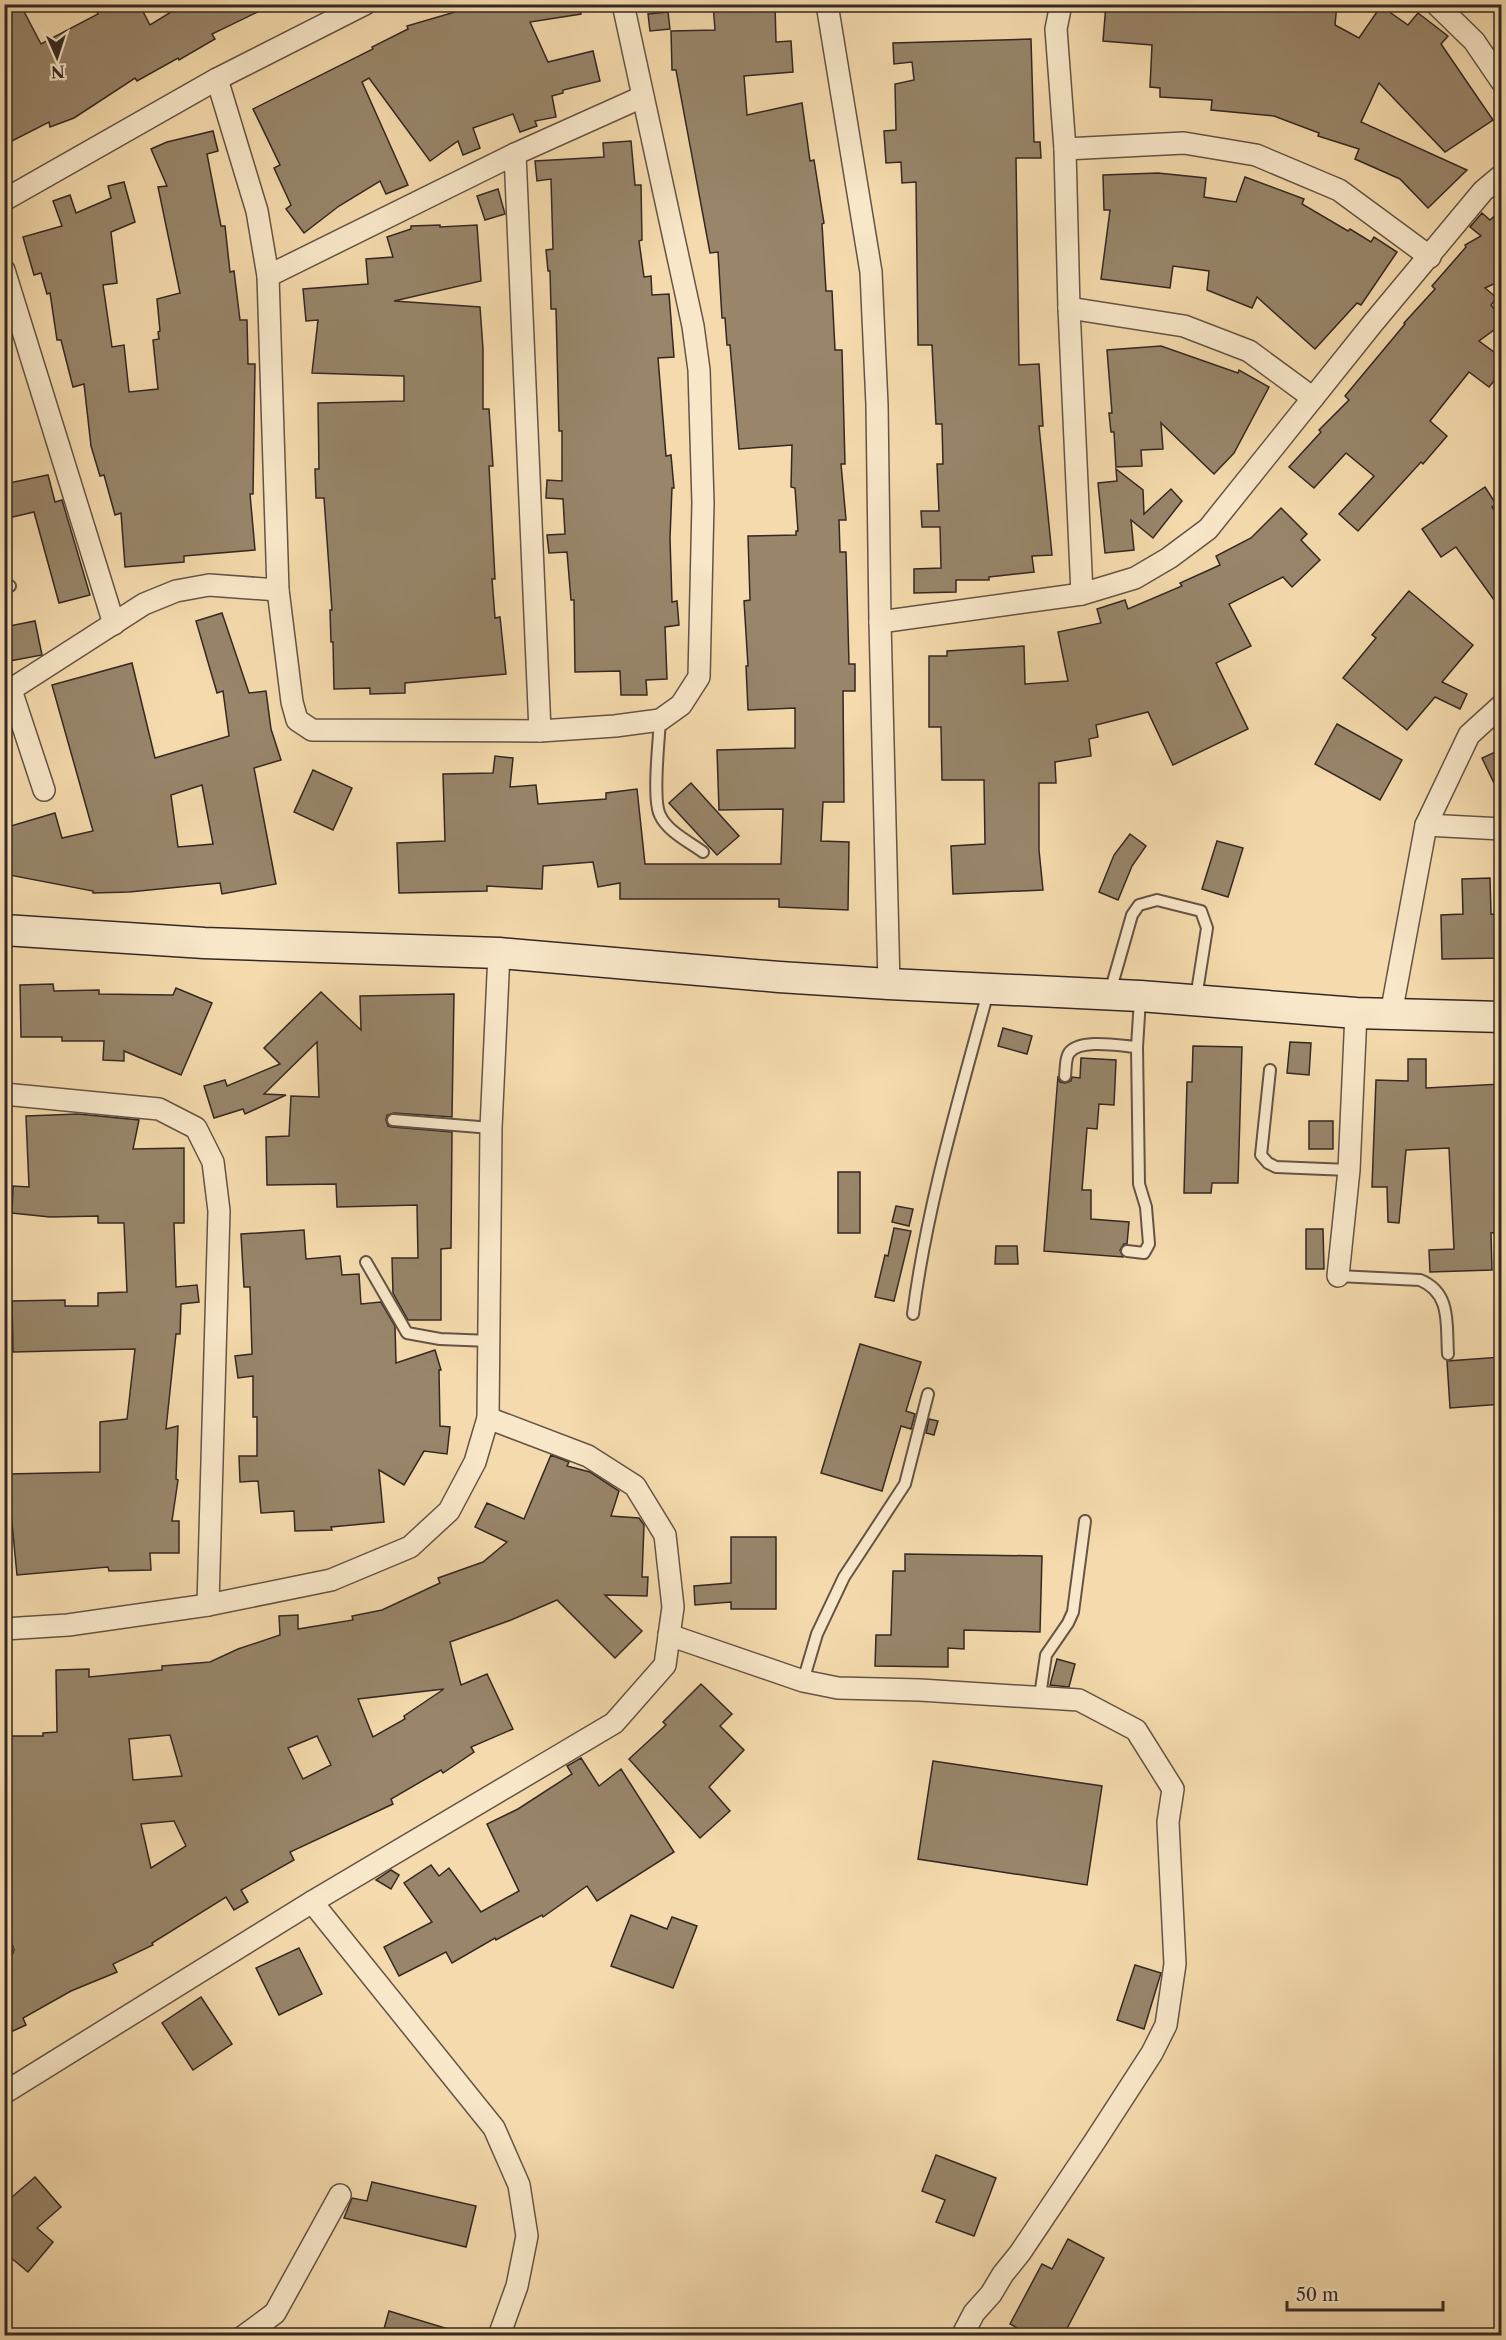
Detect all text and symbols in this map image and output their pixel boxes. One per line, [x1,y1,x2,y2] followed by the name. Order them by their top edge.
[27,27,87,87] north arrow
[50,62,65,82] text: N
[1287,2274,1443,2312] scale bar
[1296,2284,1339,2306] text: 50 m

